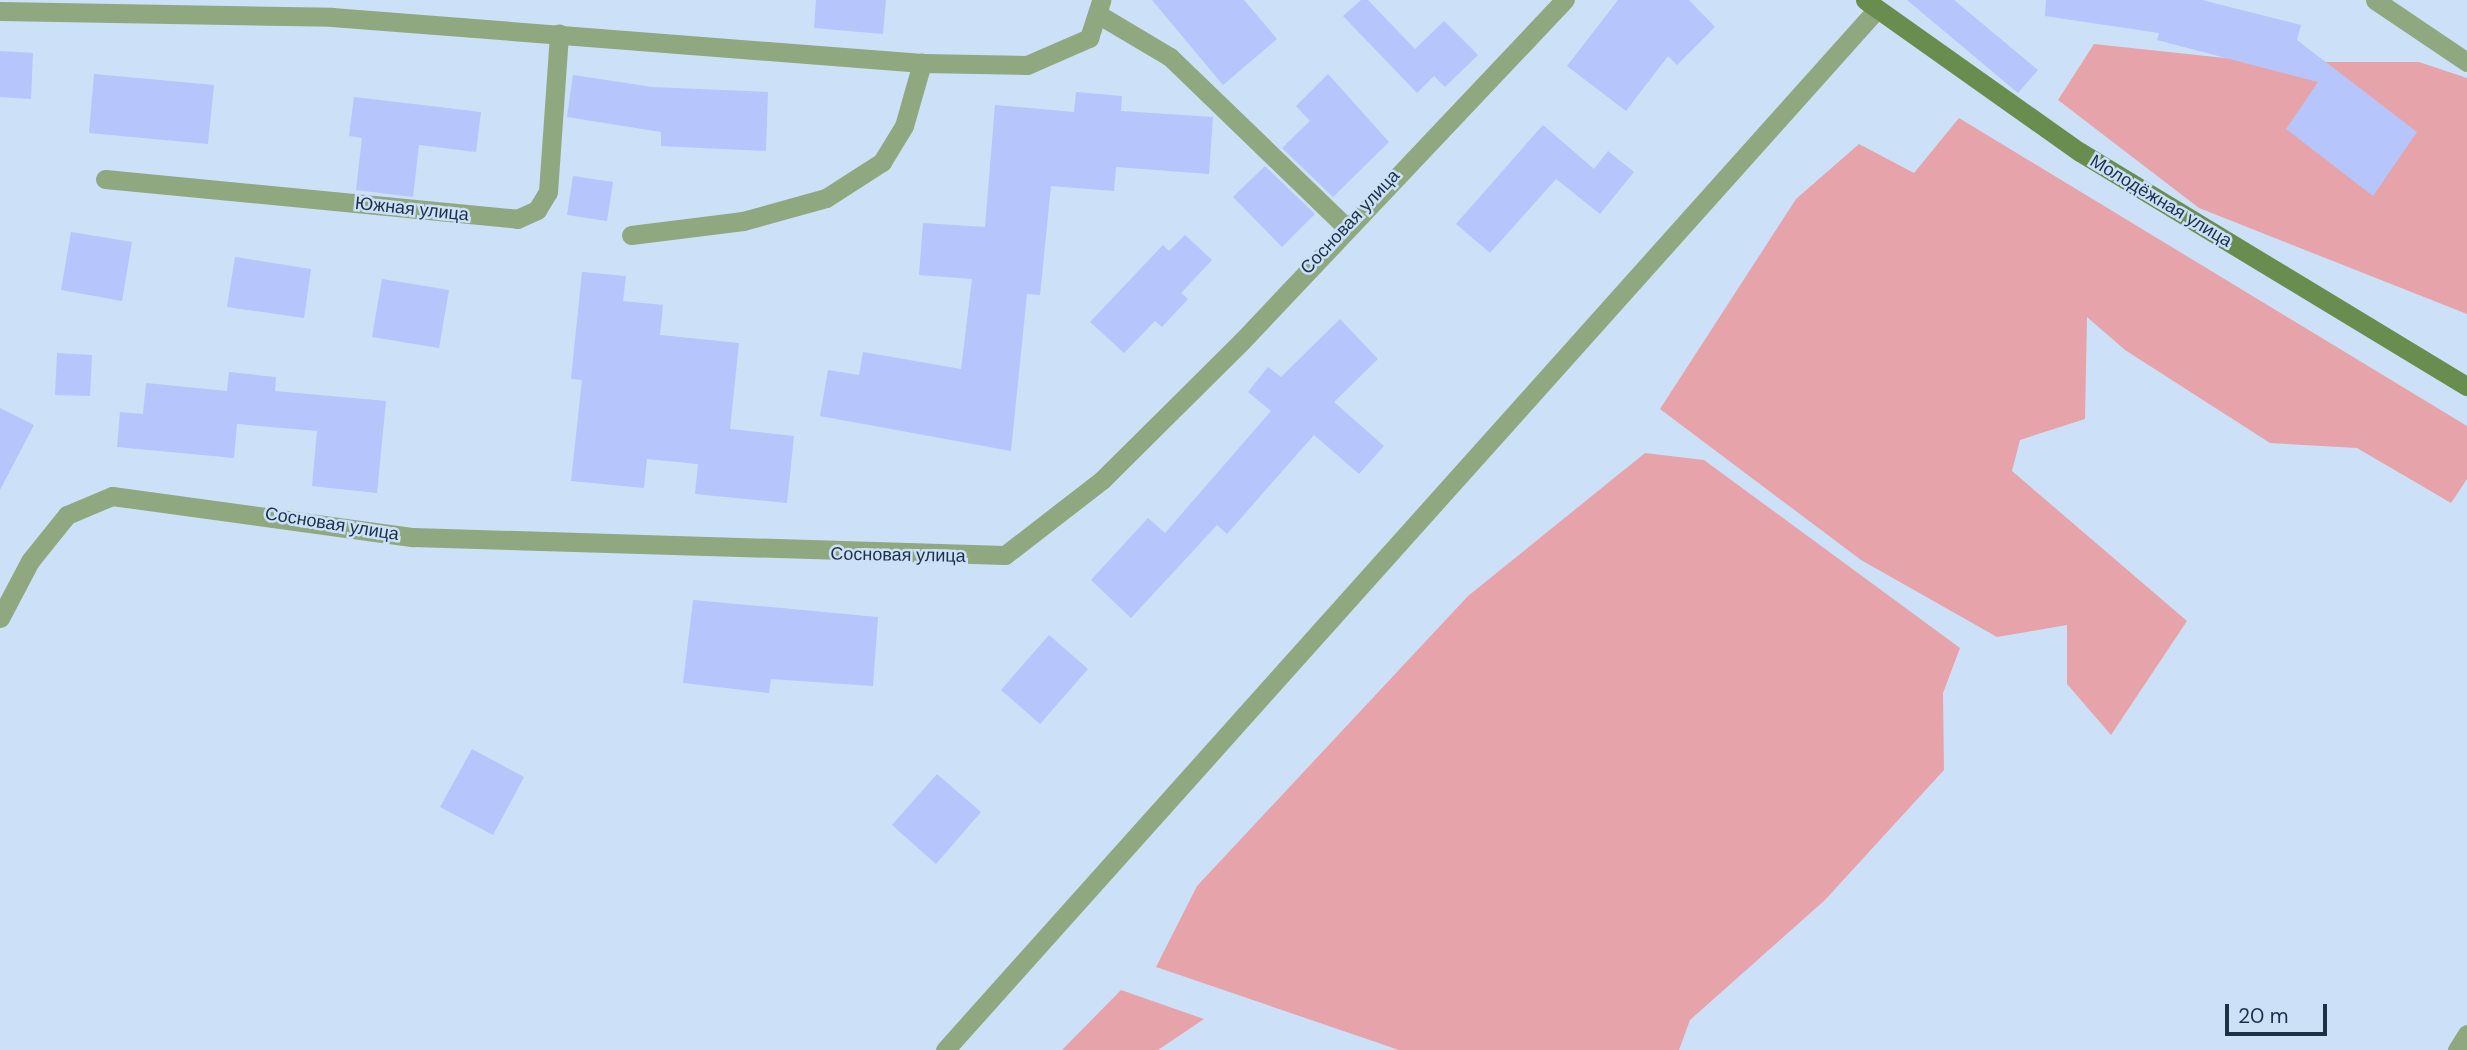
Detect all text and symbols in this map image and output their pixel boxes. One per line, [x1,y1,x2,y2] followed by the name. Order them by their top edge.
[2086,150,2236,252] street label: Молодёжная улица
[1296,165,1404,279] street label: Сосновая улица
[354,192,470,226] street label: Южная улица
[263,503,401,545] street label: Сосновая улица
[830,543,966,567] street label: Сосновая улица
[2229,990,2330,1034] scale bar
[2238,1002,2289,1030] text: 20 m

